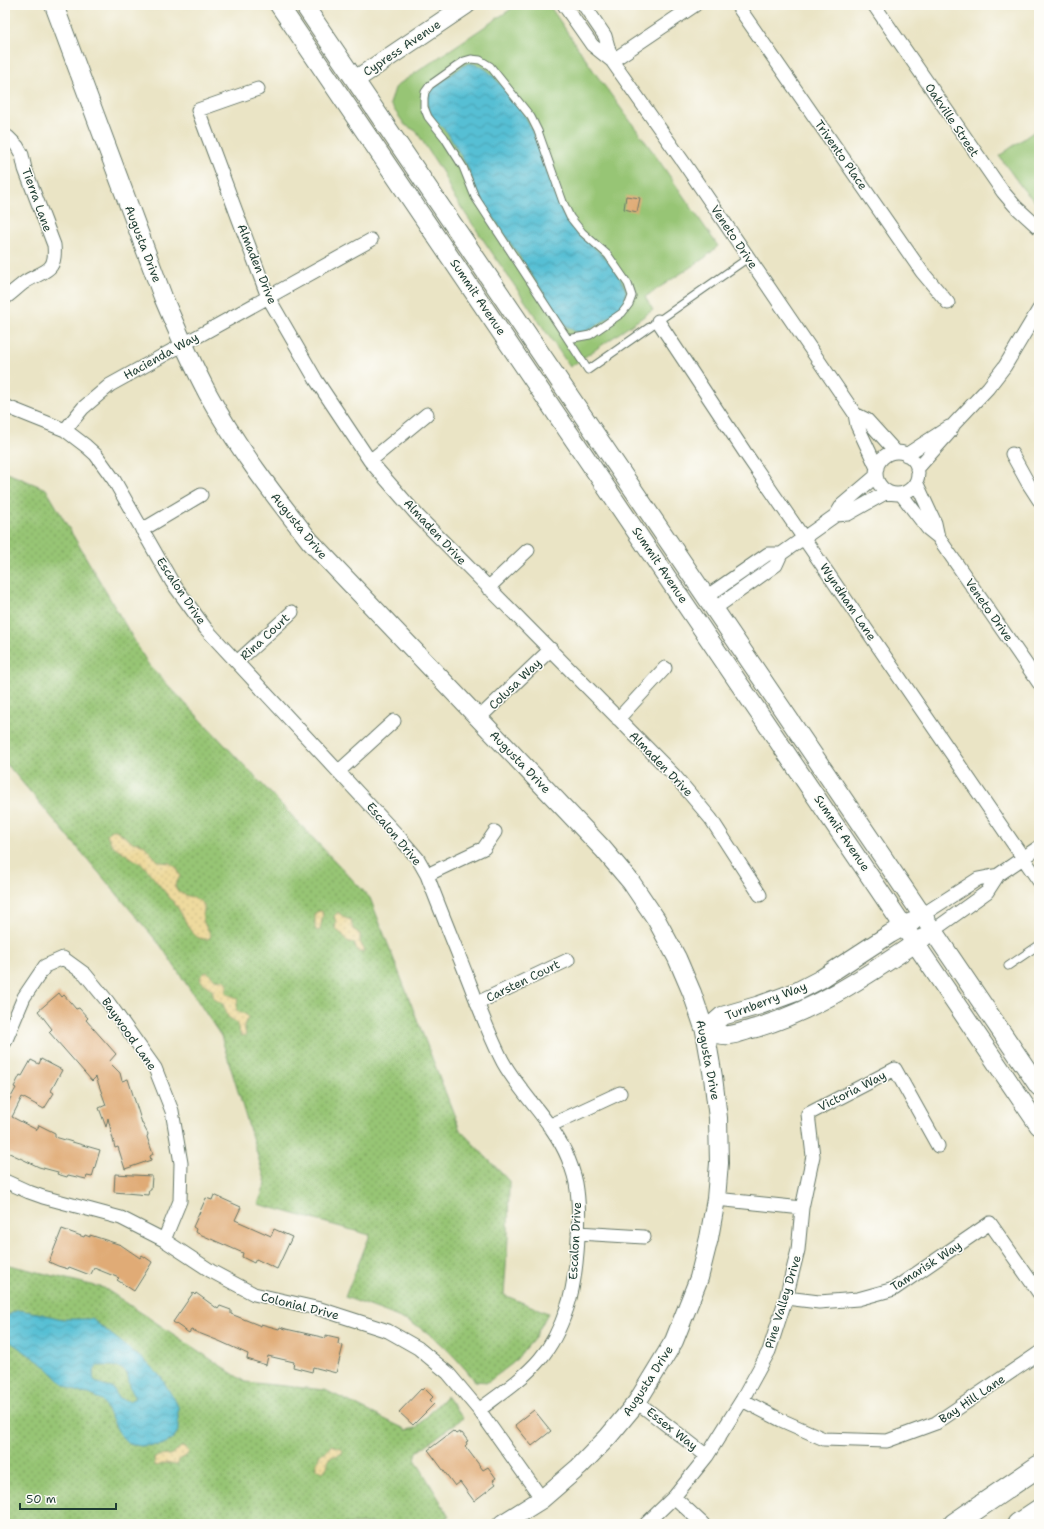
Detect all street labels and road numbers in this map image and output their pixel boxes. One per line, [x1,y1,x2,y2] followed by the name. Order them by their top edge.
[360,16,444,80] street label: Cypress Avenue
[921,80,983,160] street label: Oakville Street
[811,117,871,193] street label: Trivento Place
[18,166,56,234] street label: Tierra Lane
[707,202,761,272] street label: Veneto Drive
[121,203,165,285] street label: Augusta Drive
[234,222,280,307] street label: Almaden Drive
[447,256,510,338] street label: Summit Avenue
[121,329,201,383] street label: Hacienda Way
[267,489,331,563] street label: Augusta Drive
[400,495,470,569] street label: Almaden Drive
[629,524,692,606] street label: Summit Avenue
[153,554,210,628] street label: Escalon Drive
[816,560,880,644] street label: Wyndham Lane
[961,575,1017,645] street label: Veneto Drive
[237,610,293,664] street label: Rina Court
[485,655,545,713] street label: Colusa Way
[486,727,554,797] street label: Augusta Drive
[626,728,696,800] street label: Almaden Drive
[811,792,874,874] street label: Summit Avenue
[363,799,425,869] street label: Escalon Drive
[483,956,563,1006] street label: Carsten Court
[723,978,809,1024] street label: Turnberry Way
[98,994,160,1074] street label: Baywood Lane
[692,1019,724,1102] street label: Augusta Drive
[815,1067,889,1115] street label: Victoria Way
[565,1202,585,1280] street label: Escalon Drive
[888,1237,965,1295] street label: Tamarisk Way
[761,1253,805,1351] street label: Pine Valley Drive
[259,1289,341,1323] street label: Colonial Drive
[619,1342,677,1419] street label: Augusta Drive
[936,1371,1008,1427] street label: Bay Hill Lane
[643,1404,701,1454] street label: Essex Way

